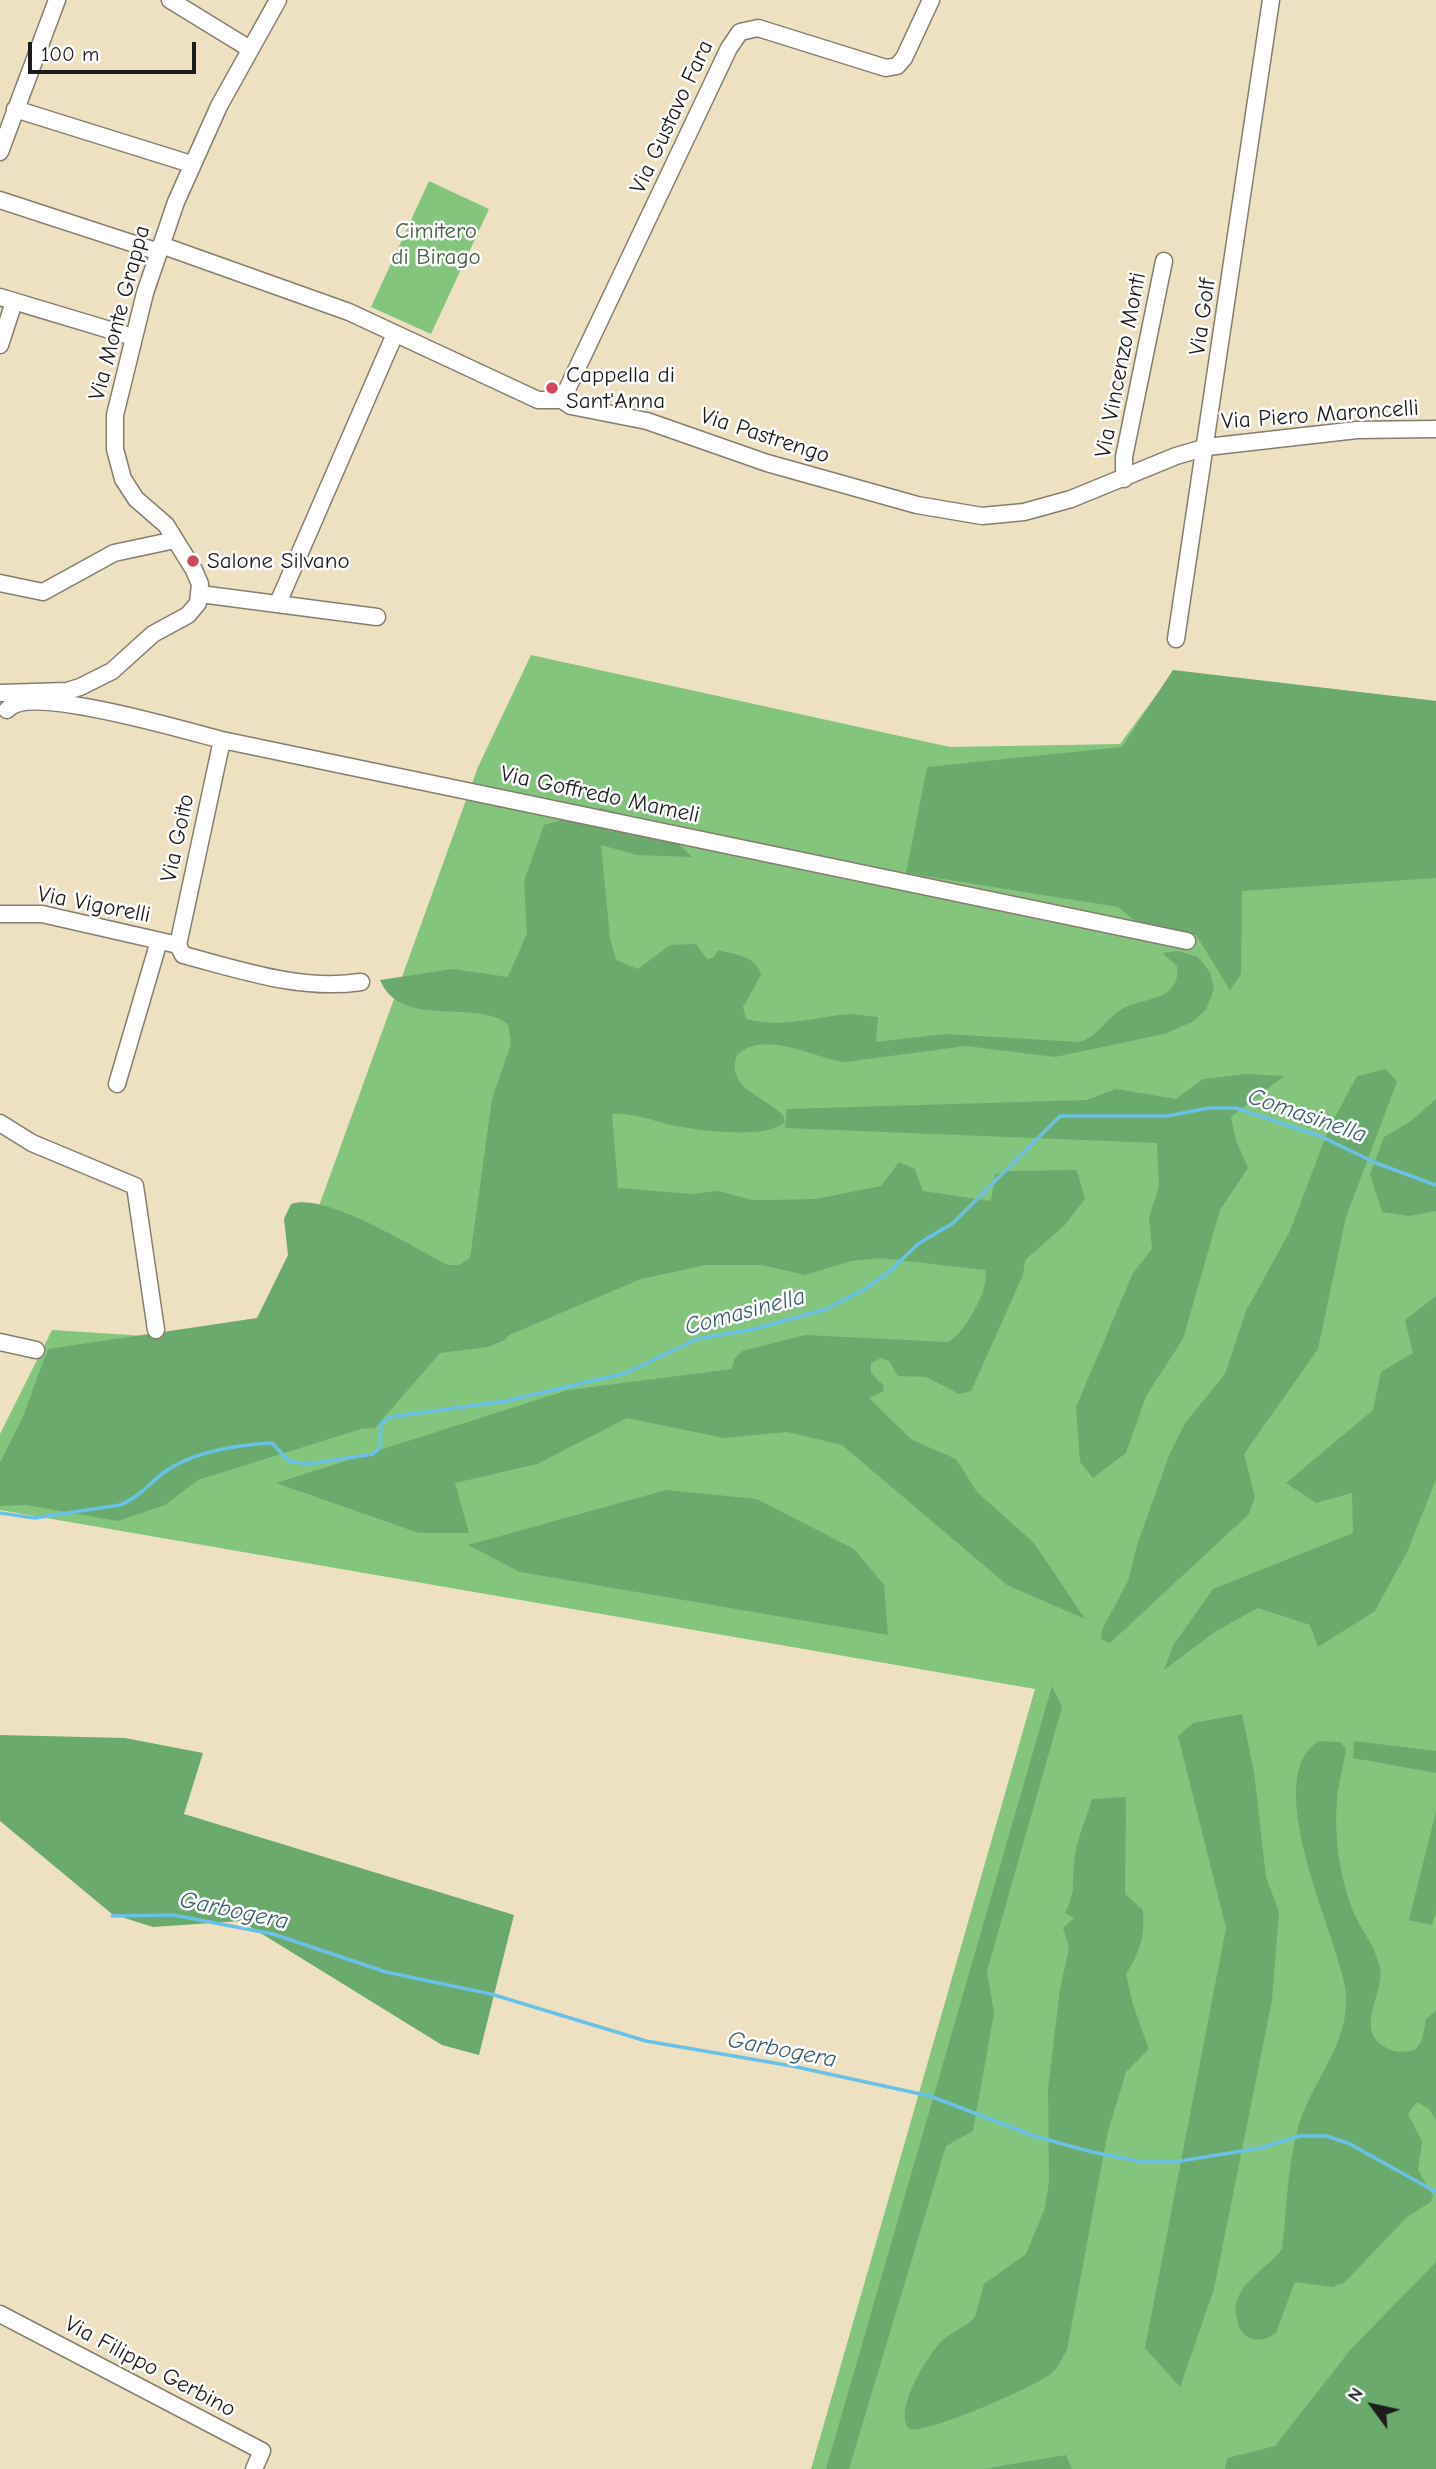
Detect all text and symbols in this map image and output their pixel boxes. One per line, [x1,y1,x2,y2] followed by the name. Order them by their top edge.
[32,28,200,72] scale bar
[624,36,720,198] street label: Via Gustavo Fara
[41,42,99,66] text: 100 m
[391,217,481,271] park label: Cimitero di Birago
[83,223,157,403] street label: Via Monte Grappa
[1090,270,1152,460] street label: Via Vincenzo Monti
[1184,277,1222,357] street label: Via Golf
[566,361,675,415] place label: Cappella di Sant'Anna
[544,380,560,396] marker: Cappella di Sant'Anna
[1220,394,1420,436] street label: Via Piero Maroncelli
[697,402,833,470] street label: Via Pastrengo
[207,547,350,575] place label: Salone Silvano
[185,553,201,569] marker: Salone Silvano
[498,760,702,830] street label: Via Goffredo Mameli
[155,792,201,884] street label: Via Goito
[35,881,153,929] street label: Via Vigorelli
[1244,1082,1370,1150] water label: Comasinella
[682,1282,808,1342] water label: Comasinella
[177,1885,291,1937] water label: Garbogera
[725,2025,839,2075] water label: Garbogera
[60,2310,240,2424] street label: Via Filippo Gerbino
[1338,2371,1408,2441] north arrow
[1343,2383,1368,2406] text: N

